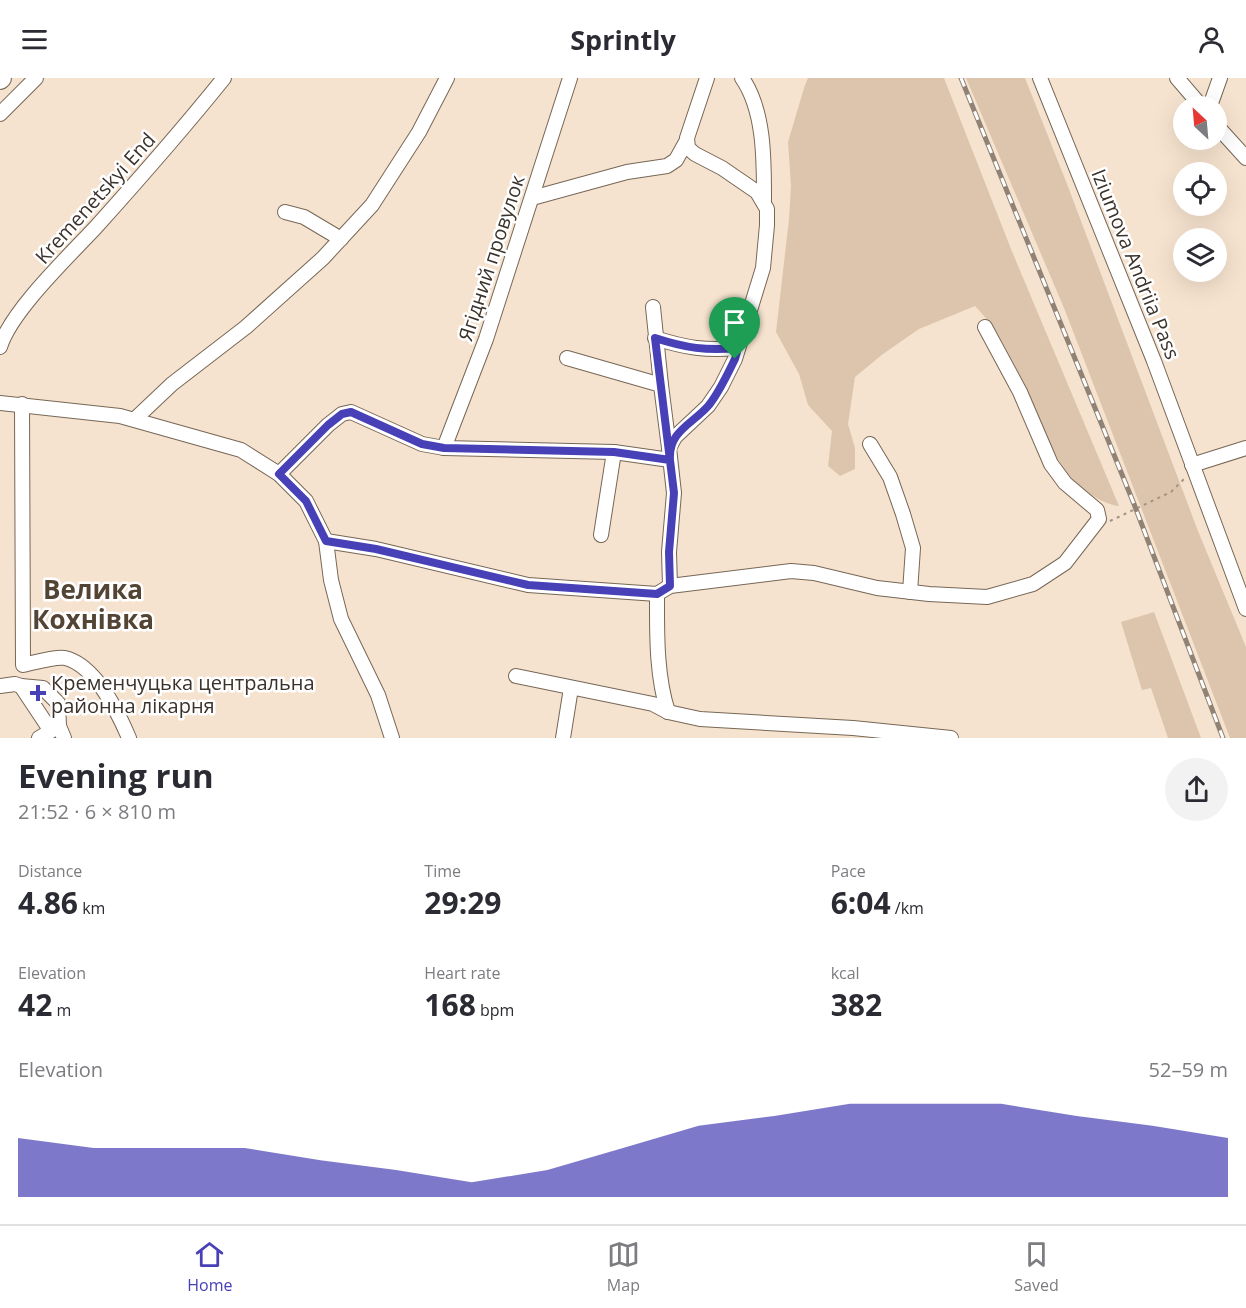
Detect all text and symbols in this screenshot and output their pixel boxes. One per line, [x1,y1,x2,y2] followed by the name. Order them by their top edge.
[570,21,676,58] text: Sprintly
[18,23,51,56] icon: menu
[1195,23,1228,56] icon: person
[1173,96,1227,150] north arrow
[1173,96,1227,282] map controls
[29,127,161,269] street label: Kremenetskyi End
[1173,162,1227,216] button: locate
[1085,165,1187,363] street label: Iziumova Andriia Pass
[451,171,531,344] street label: Ягідний провулок
[1173,228,1227,282] button: layers
[709,297,760,359] pin
[718,306,751,339] icon: arrive
[32,571,154,637] district label: Велика Кохнівка
[51,669,315,719] place label: Кременчуцька центральна районна лікарня
[29,684,47,702] marker: Кременчуцька центральна районна лікарня
[18,753,214,798] text: Evening run
[1165,758,1228,821] button: share
[18,798,176,825] text: 21:52 · 6 × 810 m
[18,860,82,882] text: Distance
[424,860,461,882] text: Time
[831,860,866,882] text: Pace
[18,882,78,923] text: 4.86
[424,882,502,923] text: 29:29
[831,882,891,923] text: 6:04
[78,897,105,919] text: km
[891,897,924,919] text: /km
[18,962,86,984] text: Elevation
[424,962,501,984] text: Heart rate
[831,962,860,984] text: kcal
[18,984,52,1025] text: 42
[424,984,476,1025] text: 168
[831,984,882,1025] text: 382
[52,999,71,1021] text: m
[476,999,514,1021] text: bpm
[18,1056,103,1083] text: Elevation
[1149,1056,1228,1083] text: 52–59 m
[187,1238,232,1296] tab: Home
[607,1238,640,1296] tab: Map
[1014,1238,1059,1296] tab: Saved

